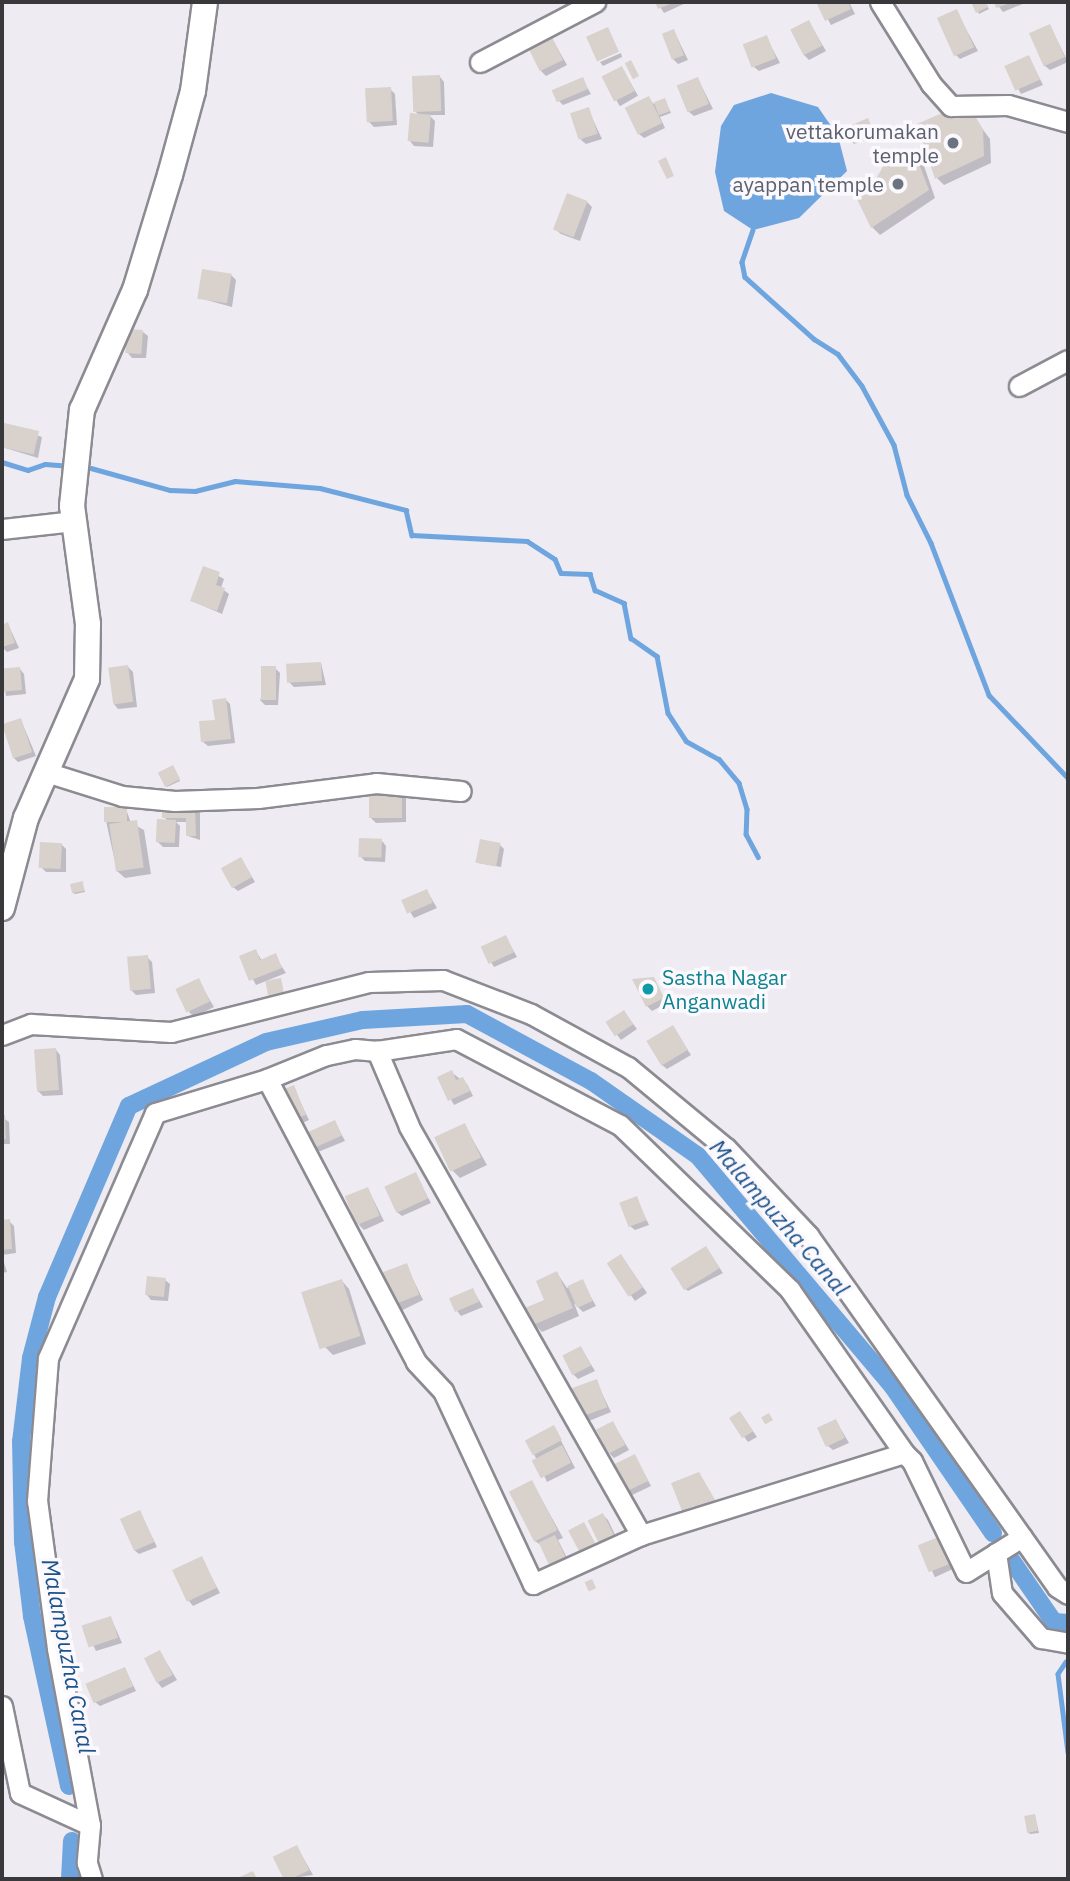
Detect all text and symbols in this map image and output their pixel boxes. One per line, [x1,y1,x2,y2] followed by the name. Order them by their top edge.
[786,118,939,168] place label: vettakorumakan temple
[945,135,961,151] marker: vettakorumakan temple
[732,171,884,197] place label: ayappan temple
[890,176,906,192] marker: ayappan temple
[662,964,787,1014] place label: Sastha Nagar Anganwadi
[640,981,656,997] marker: Sastha Nagar Anganwadi
[705,1133,855,1301] water label: Malampuzha Canal
[37,1556,101,1756] water label: Malampuzha Canal

